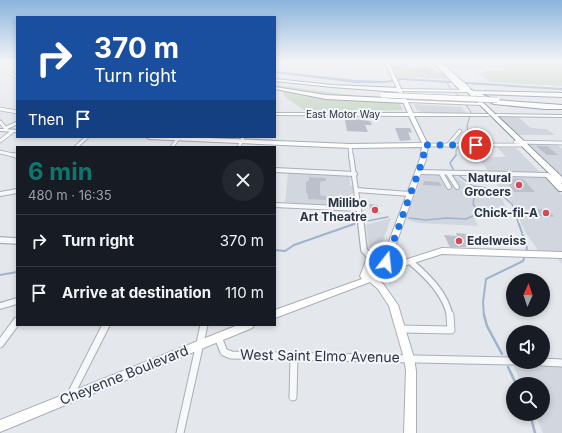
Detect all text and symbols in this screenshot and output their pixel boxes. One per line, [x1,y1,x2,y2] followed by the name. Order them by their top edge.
[94,31,179,65] text: 370 m
[28,32,80,84] icon: right
[94,65,177,86] text: Turn right
[72,108,94,130] icon: arrive
[306,108,380,120] street label: East Motor Way
[28,110,64,129] text: Then
[459,128,493,162] pin
[465,134,487,156] icon: arrive
[28,157,93,186] text: 6 min
[222,159,264,201] button: close
[464,170,511,199] place label: Natural Grocers
[514,180,524,190] marker: Natural Grocers
[28,187,112,203] text: 480 m · 16:35
[300,195,367,224] place label: Millibo Art Theatre
[370,205,380,215] marker: Millibo Art Theatre
[474,205,538,220] place label: Chick-fil-A
[541,208,551,218] marker: Chick-fil-A
[28,230,50,252] icon: right
[62,231,134,250] text: Turn right
[220,231,264,250] text: 370 m
[467,233,526,248] place label: Edelweiss
[454,236,464,246] marker: Edelweiss
[365,241,407,283] position arrow
[506,273,550,317] north arrow
[506,273,550,421] map controls
[28,282,50,304] icon: arrive
[62,283,211,302] text: Arrive at destination
[225,283,264,302] text: 110 m
[506,325,550,369] button: sound
[57,341,191,408] street label: Cheyenne Boulevard
[240,346,400,365] street label: West Saint Elmo Avenue
[506,377,550,421] button: search

